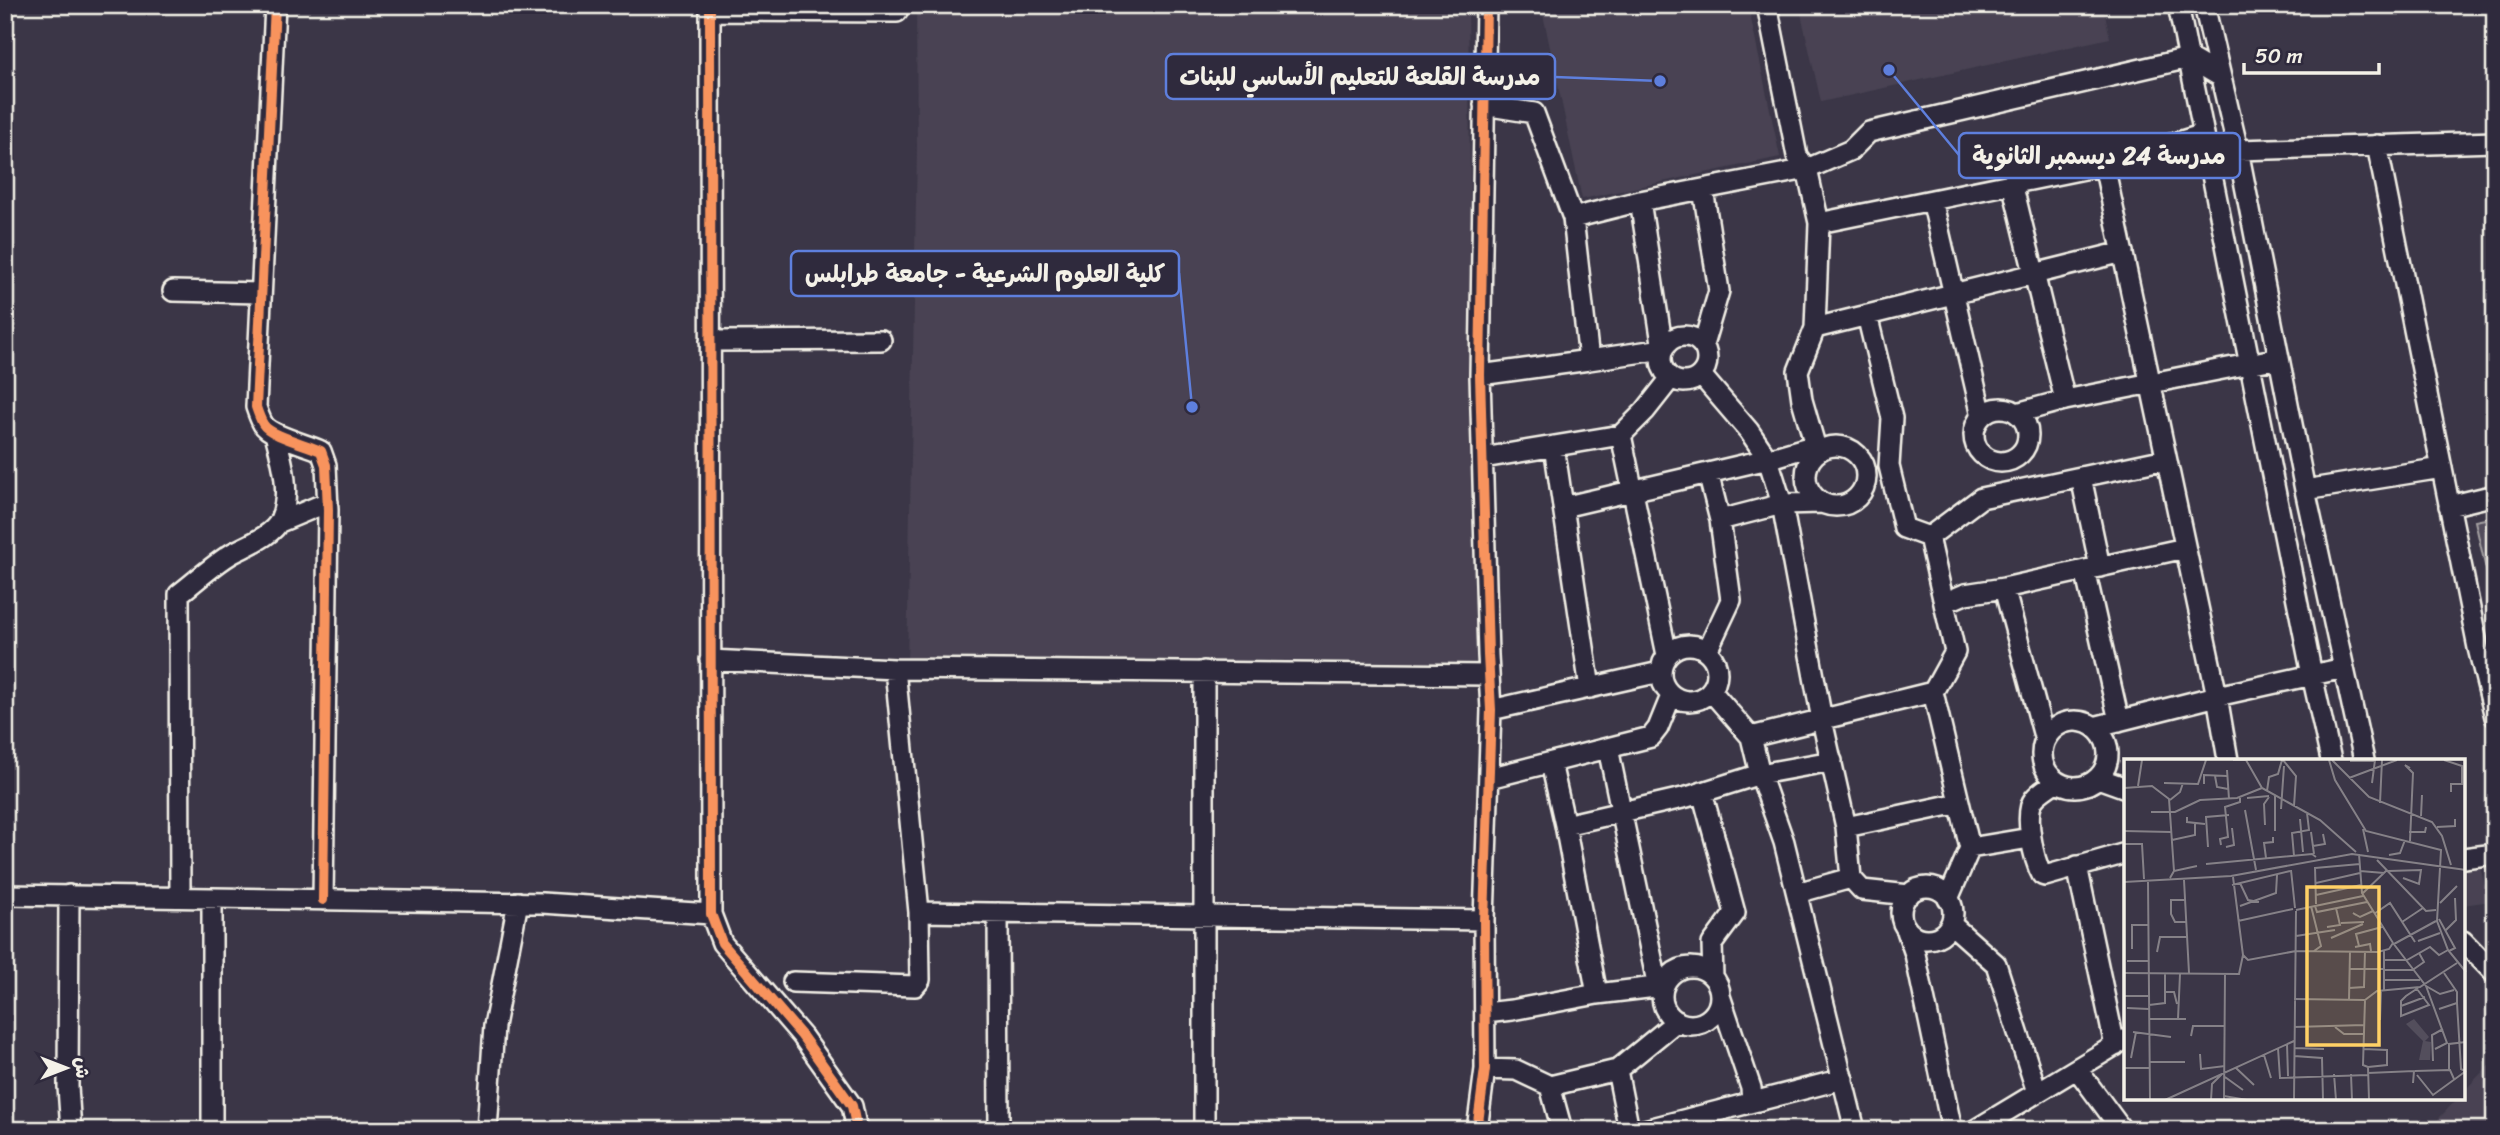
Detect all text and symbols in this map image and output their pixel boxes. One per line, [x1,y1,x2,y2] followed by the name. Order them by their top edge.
[2244,32,2379,76] scale bar
[2255,37,2303,75] text: 50 m
[1166,54,1555,99] callout: مدرسة القلعة للتعليم الأساسي للبنات
[1180,56,1540,98] text: مدرسة القلعة للتعليم الأساسي للبنات
[1959,133,2240,178] callout: مدرسة 24 ديسمبر الثانوية
[1972,135,2226,177] text: مدرسة 24 ديسمبر الثانوية
[791,251,1179,296] callout: كلية العلوم الشرعية - جامعة طرابلس
[805,253,1165,295] text: كلية العلوم الشرعية - جامعة طرابلس
[2124,759,2465,1100] inset map
[32,1034,102,1104] north arrow
[66,1058,99,1079] text: ش

